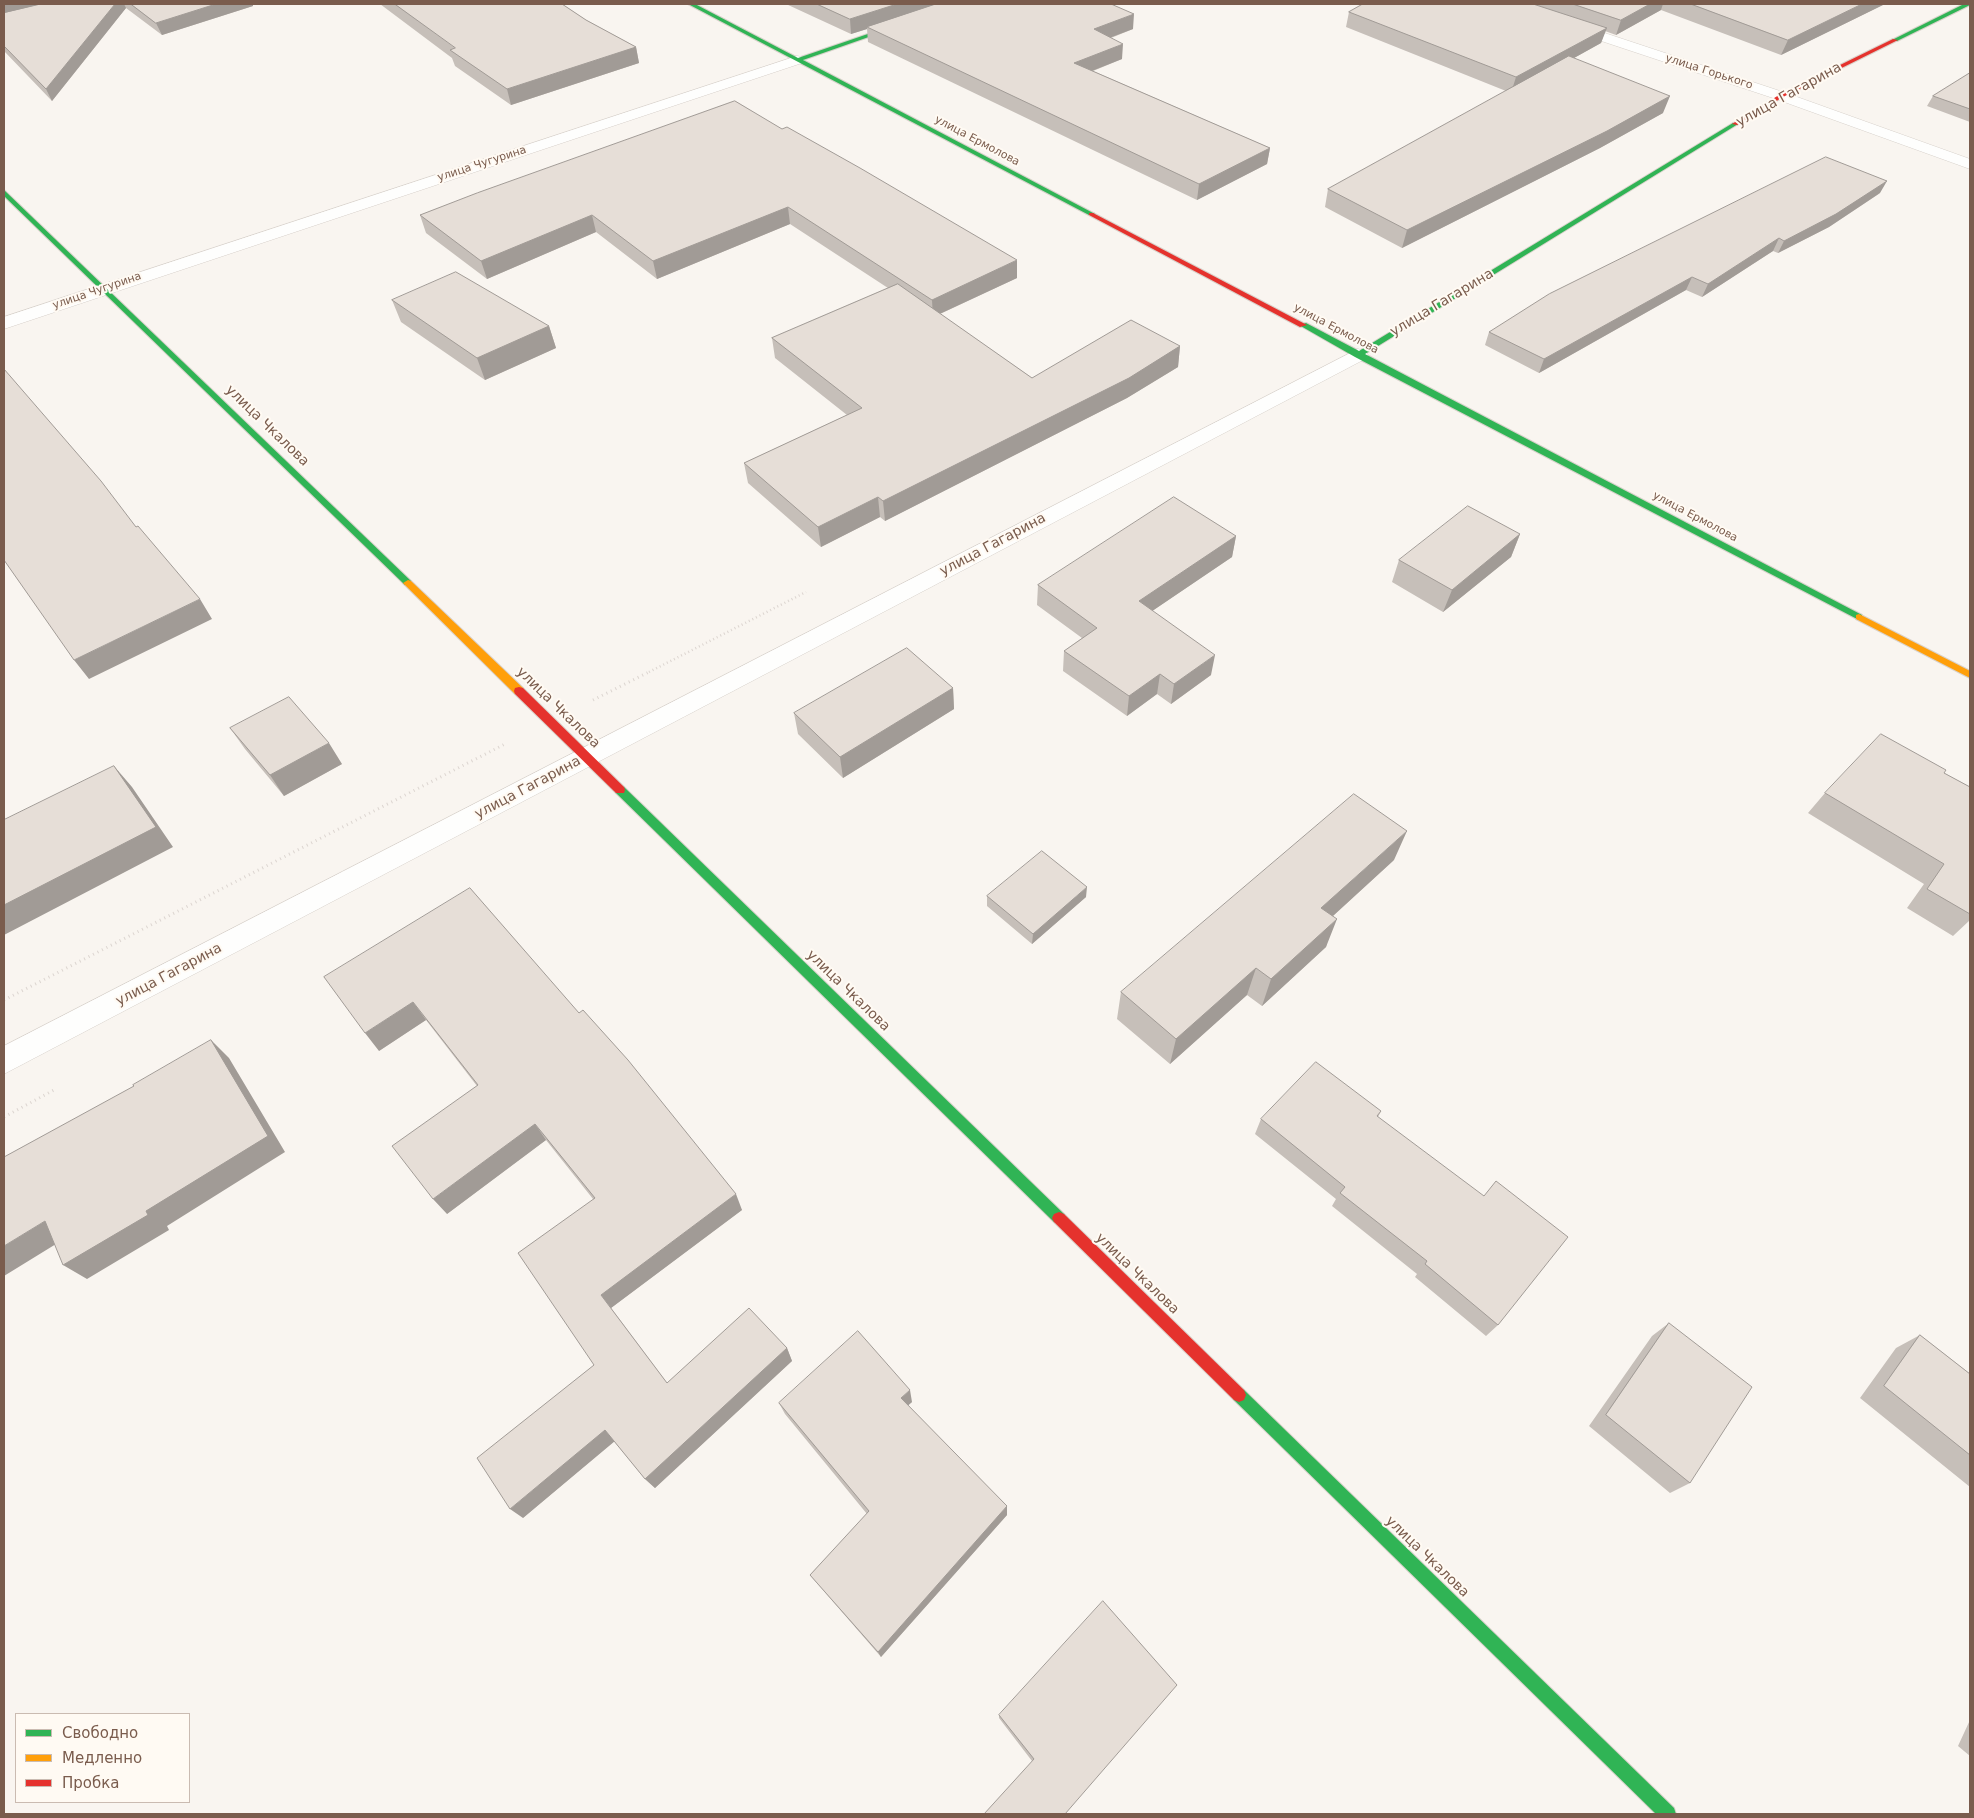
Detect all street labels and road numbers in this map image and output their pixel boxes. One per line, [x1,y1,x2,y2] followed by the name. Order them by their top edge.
[1664,52,1754,92] street label: улица Горького
[1733,59,1845,131] street label: улица Гагарина
[932,113,1022,169] street label: улица Ермолова
[436,143,528,185] street label: улица Чугурина
[1387,266,1497,340] street label: улица Гагарина
[51,270,143,312] street label: улица Чугурина
[1291,301,1381,357] street label: улица Ермолова
[222,382,312,470] street label: улица Чкалова
[1650,489,1740,545] street label: улица Ермолова
[937,510,1049,580] street label: улица Гагарина
[513,664,603,752] street label: улица Чкалова
[472,753,584,823] street label: улица Гагарина
[113,940,225,1010] street label: улица Гагарина
[803,947,893,1035] street label: улица Чкалова
[1092,1230,1182,1318] street label: улица Чкалова
[1382,1513,1472,1601] street label: улица Чкалова

